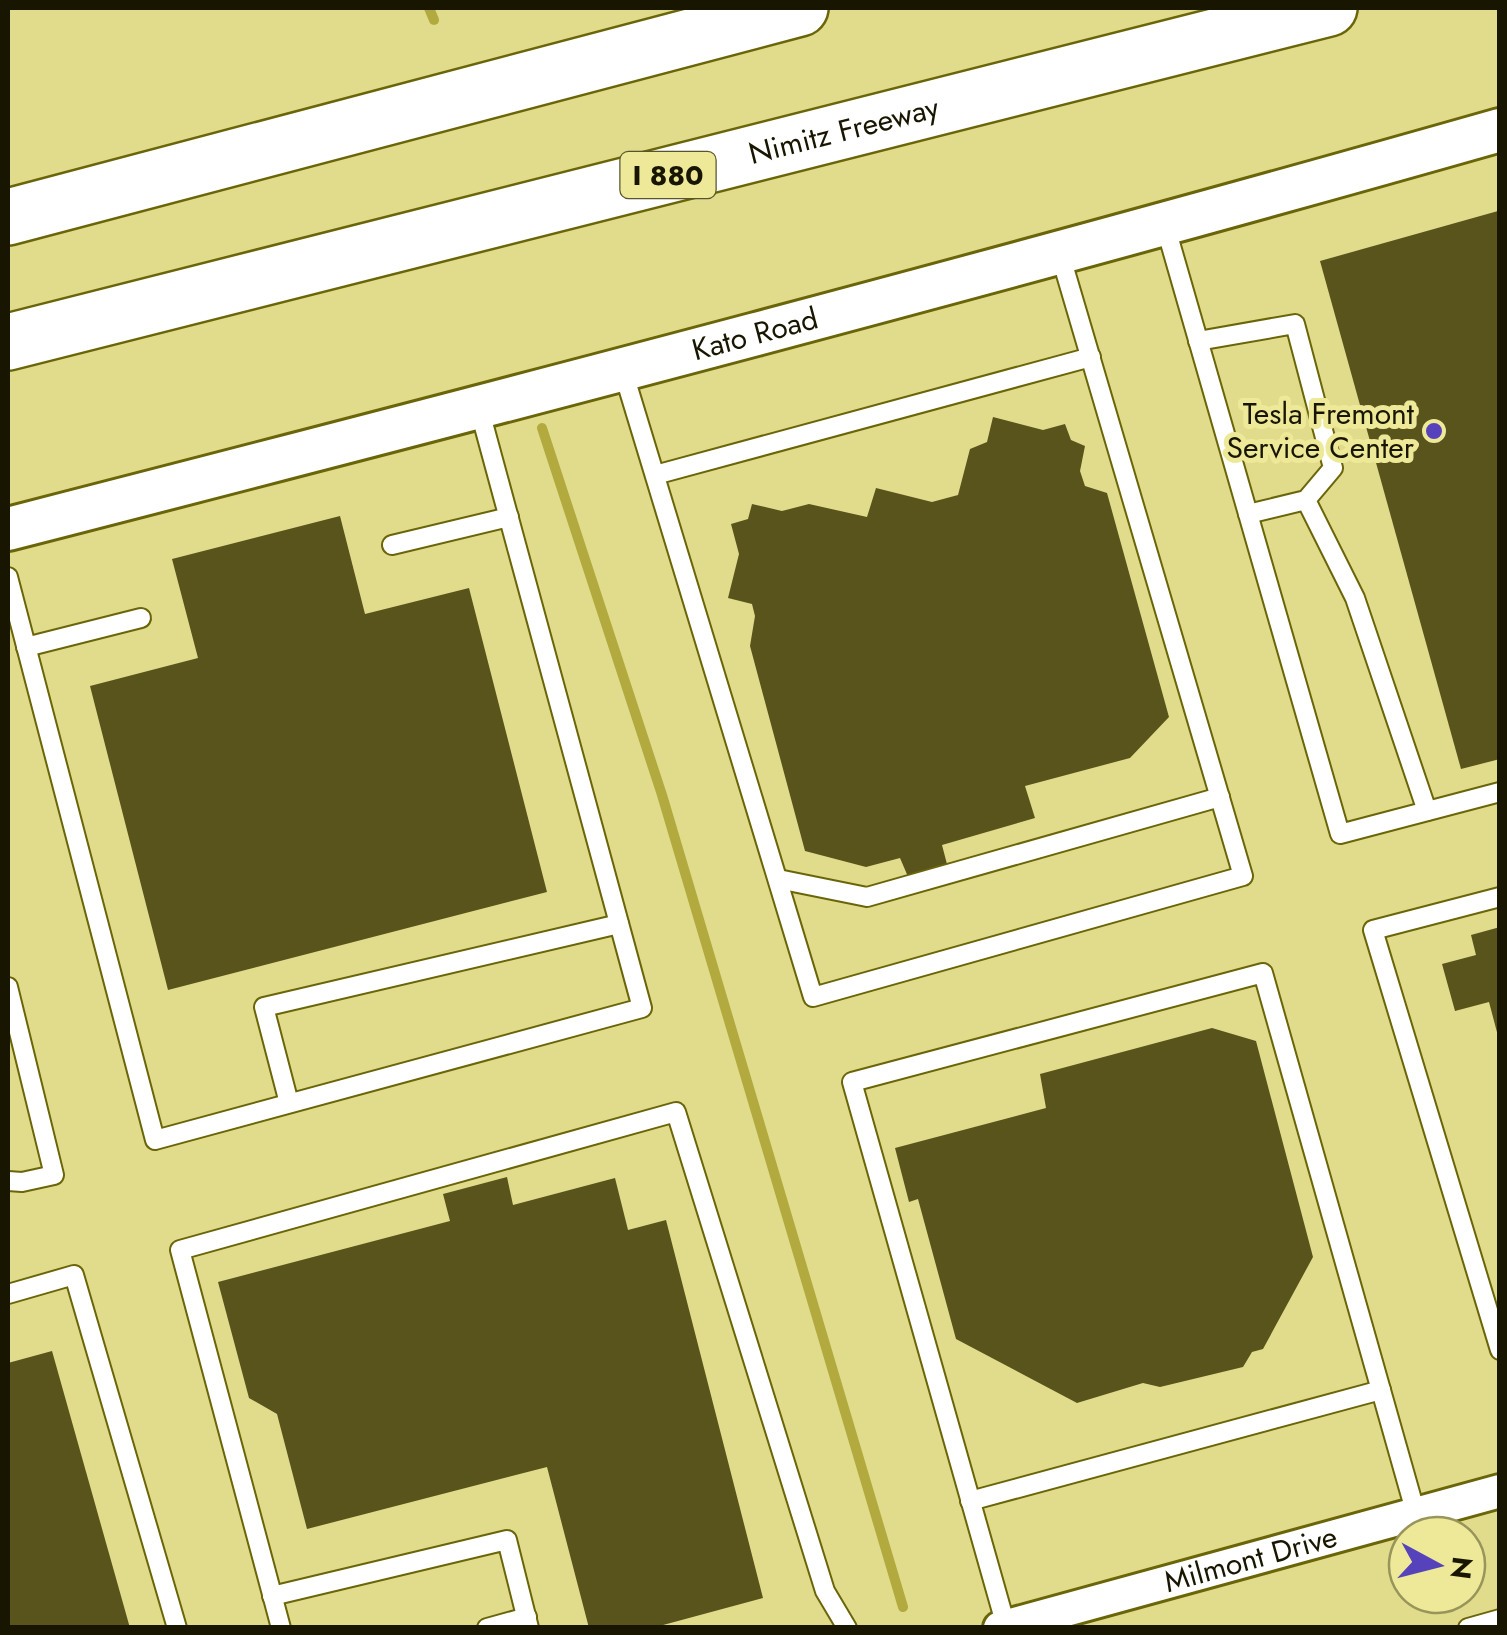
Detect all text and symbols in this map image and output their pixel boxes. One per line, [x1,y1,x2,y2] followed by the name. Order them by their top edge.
[744,85,944,175] street label: Nimitz Freeway
[620,152,716,198] road number: I 880
[687,296,823,371] street label: Kato Road
[1226,392,1415,469] place label: Tesla Fremont Service Center
[1423,420,1445,442] marker: Tesla Fremont Service Center
[1159,1515,1342,1603] street label: Milmont Drive
[1387,1515,1487,1615] north arrow
[1440,1554,1483,1582] text: N

